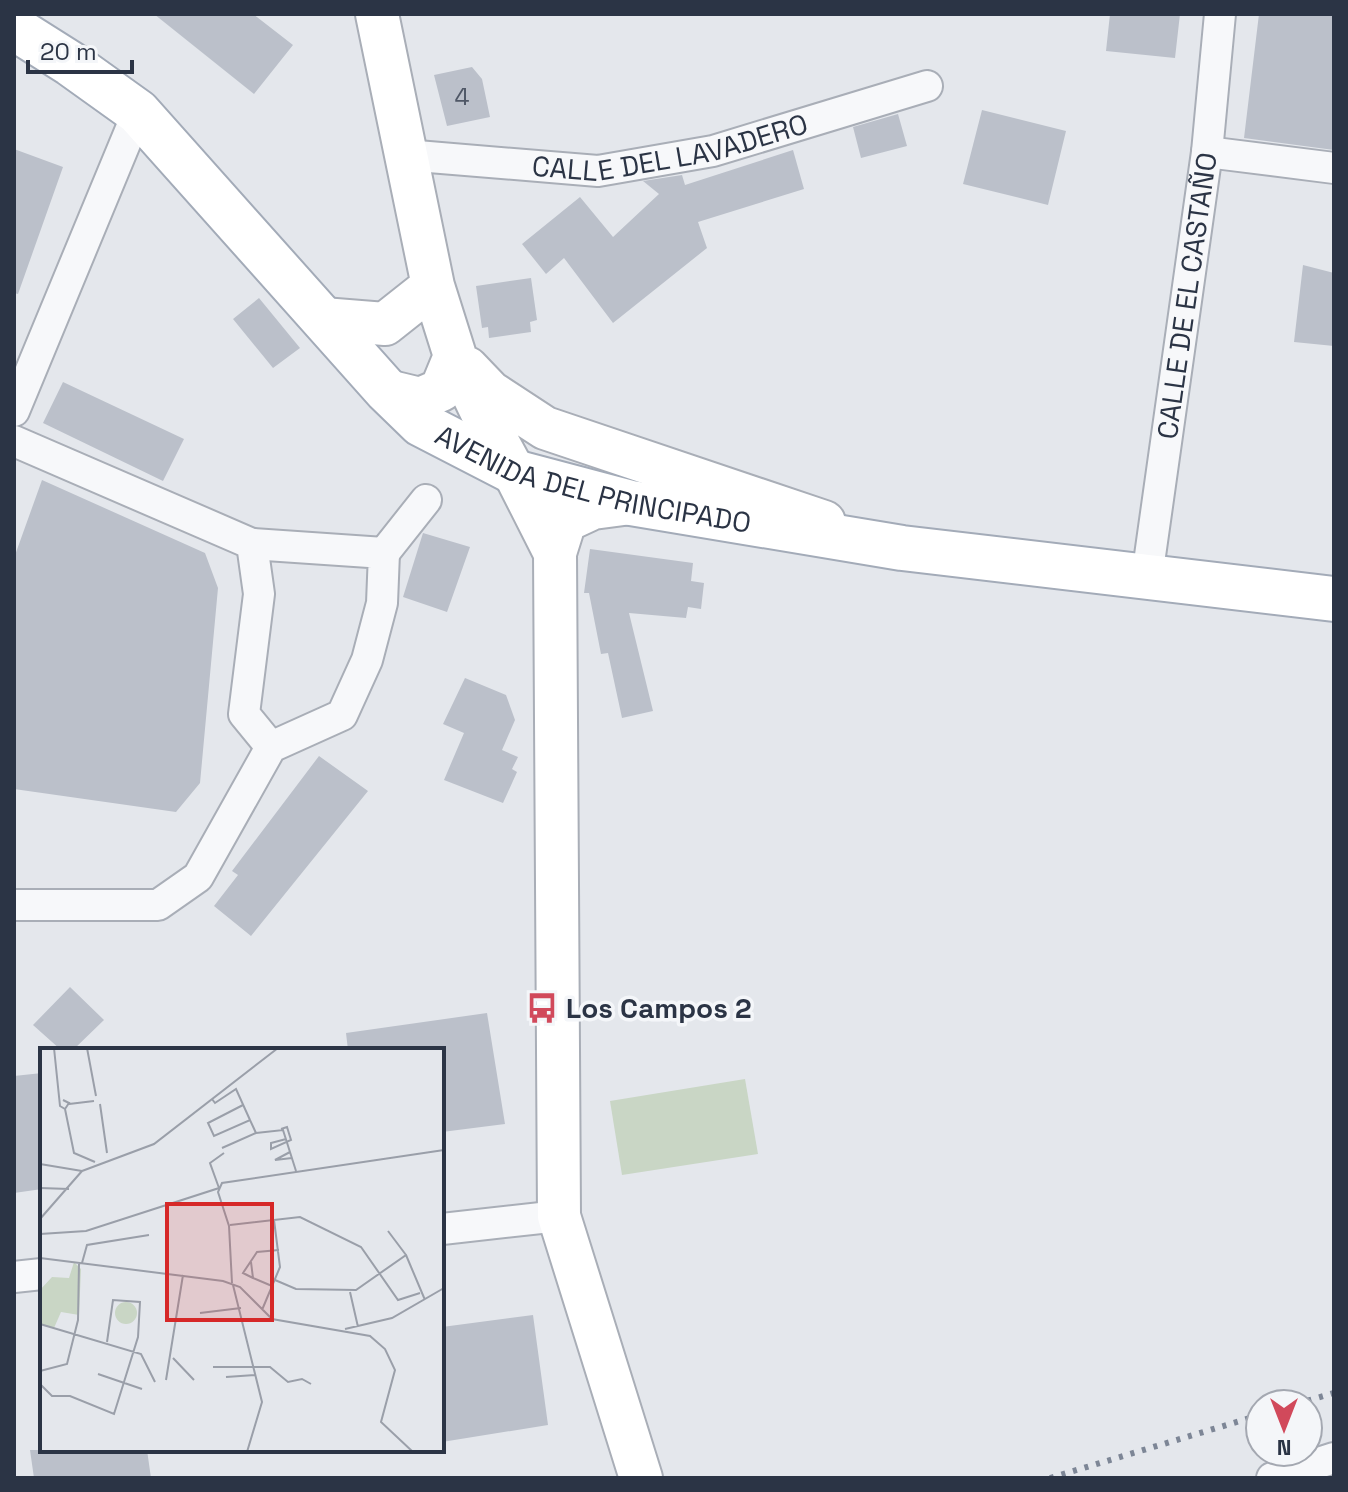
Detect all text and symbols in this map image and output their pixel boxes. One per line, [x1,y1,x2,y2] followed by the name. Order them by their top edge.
[28,24,132,74] scale bar
[40,36,97,67] text: 20 m
[455,81,470,112] house number: 4
[531,105,812,189] street label: CALLE DEL LAVADERO
[1149,150,1225,441] street label: CALLE DE EL CASTAÑO
[429,417,754,541] street label: AVENIDA DEL PRINCIPADO
[566,990,752,1026] place label: Los Campos 2
[525,991,559,1025] bus stop icon: Los Campos 2
[40,1048,444,1452] inset map
[1244,1388,1324,1468] north arrow
[1277,1434,1291,1462] text: N

